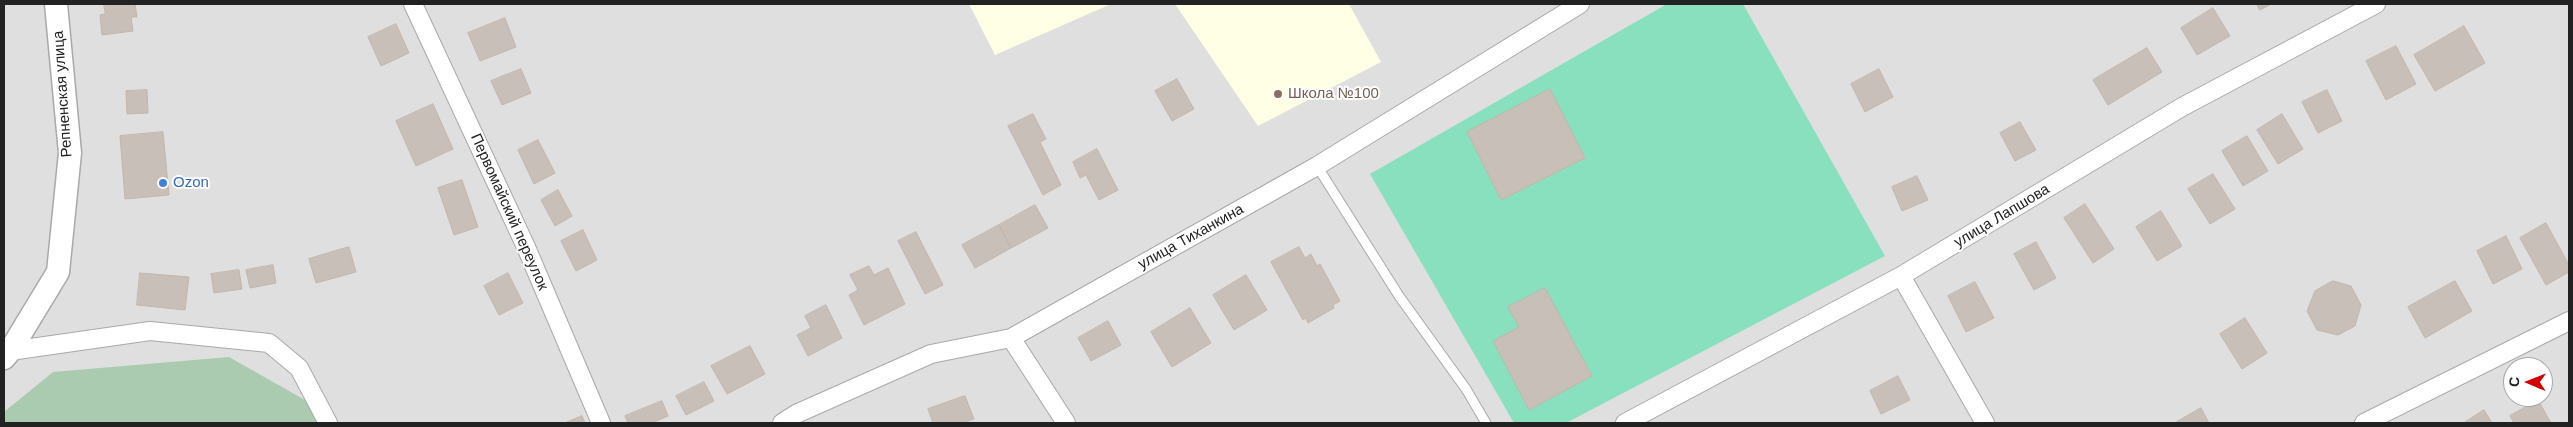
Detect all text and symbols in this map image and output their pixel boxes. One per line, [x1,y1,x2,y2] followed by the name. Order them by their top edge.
[50,30,76,158] street label: Репненская улица
[1288,85,1379,103] place label: Школа №100
[1272,88,1284,100] marker: Школа №100
[466,131,552,293] street label: Первомайский переулок
[173,174,209,192] place label: Ozon
[157,177,169,189] marker: Ozon
[1951,180,2053,252] street label: улица Лапшова
[1135,201,1247,273] street label: улица Тиханкина
[2503,357,2553,407] north arrow
[2506,377,2522,387] text: С

